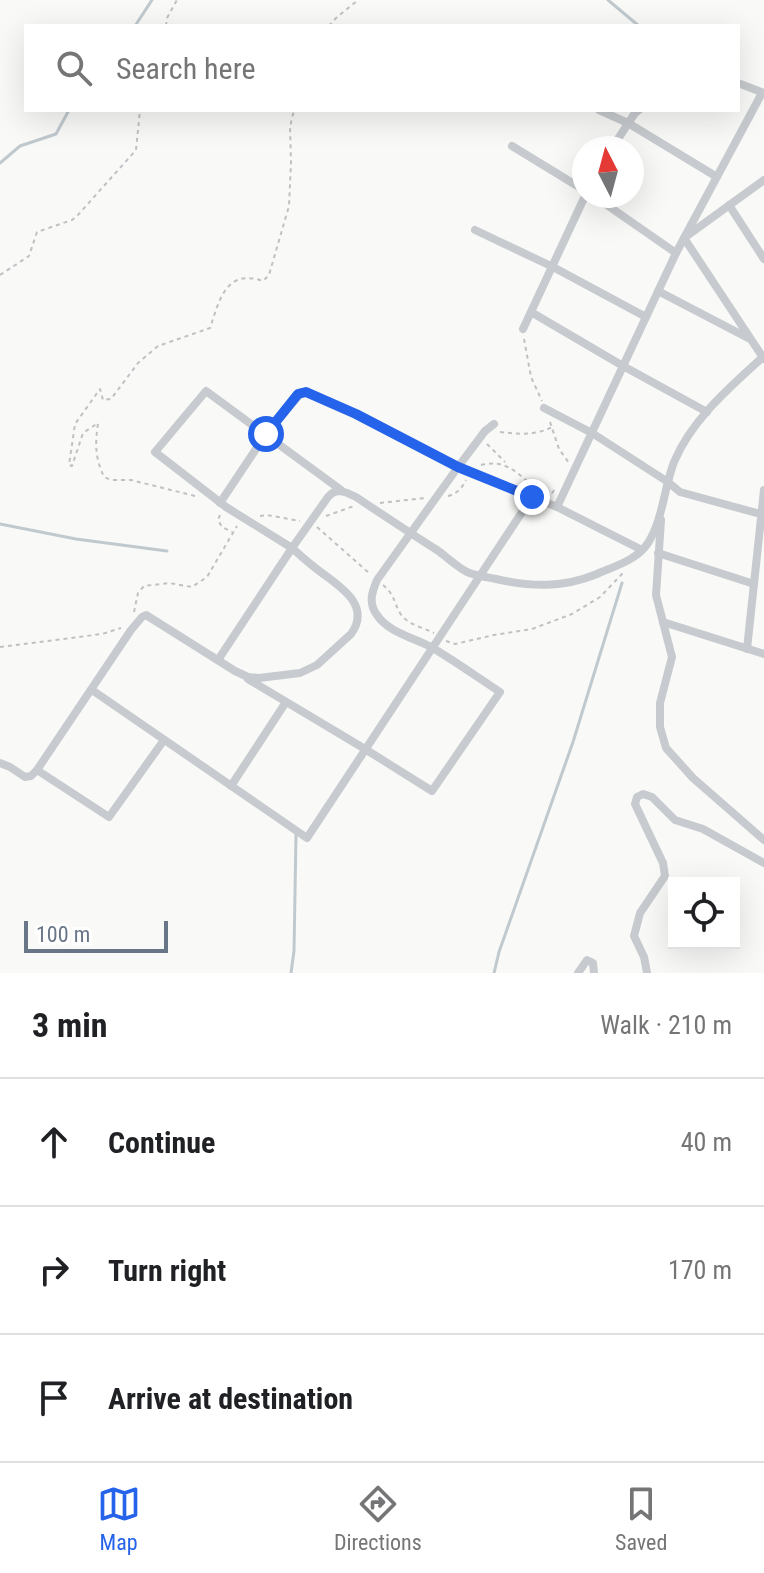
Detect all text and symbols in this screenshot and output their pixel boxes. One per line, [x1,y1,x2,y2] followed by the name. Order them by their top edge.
[24,24,740,112] search box
[52,46,96,90] icon: search
[116,51,256,86] text: Search here
[572,136,644,208] north arrow
[248,416,284,452] route start
[514,479,550,515] route end
[668,877,740,949] map controls
[668,877,740,949] button: locate
[24,917,168,953] scale bar
[36,922,90,947] text: 100 m
[32,1005,108,1045] text: 3 min
[600,1010,732,1040] text: Walk · 210 m
[32,1120,76,1164] icon: ahead
[108,1125,215,1160] text: Continue
[681,1127,732,1157] text: 40 m
[32,1248,76,1292] icon: right
[108,1253,226,1288] text: Turn right
[668,1255,732,1285] text: 170 m
[32,1376,76,1420] icon: arrive
[108,1381,353,1416] text: Arrive at destination
[97,1482,141,1555] tab: Map
[334,1482,422,1555] tab: Directions
[615,1482,667,1555] tab: Saved

